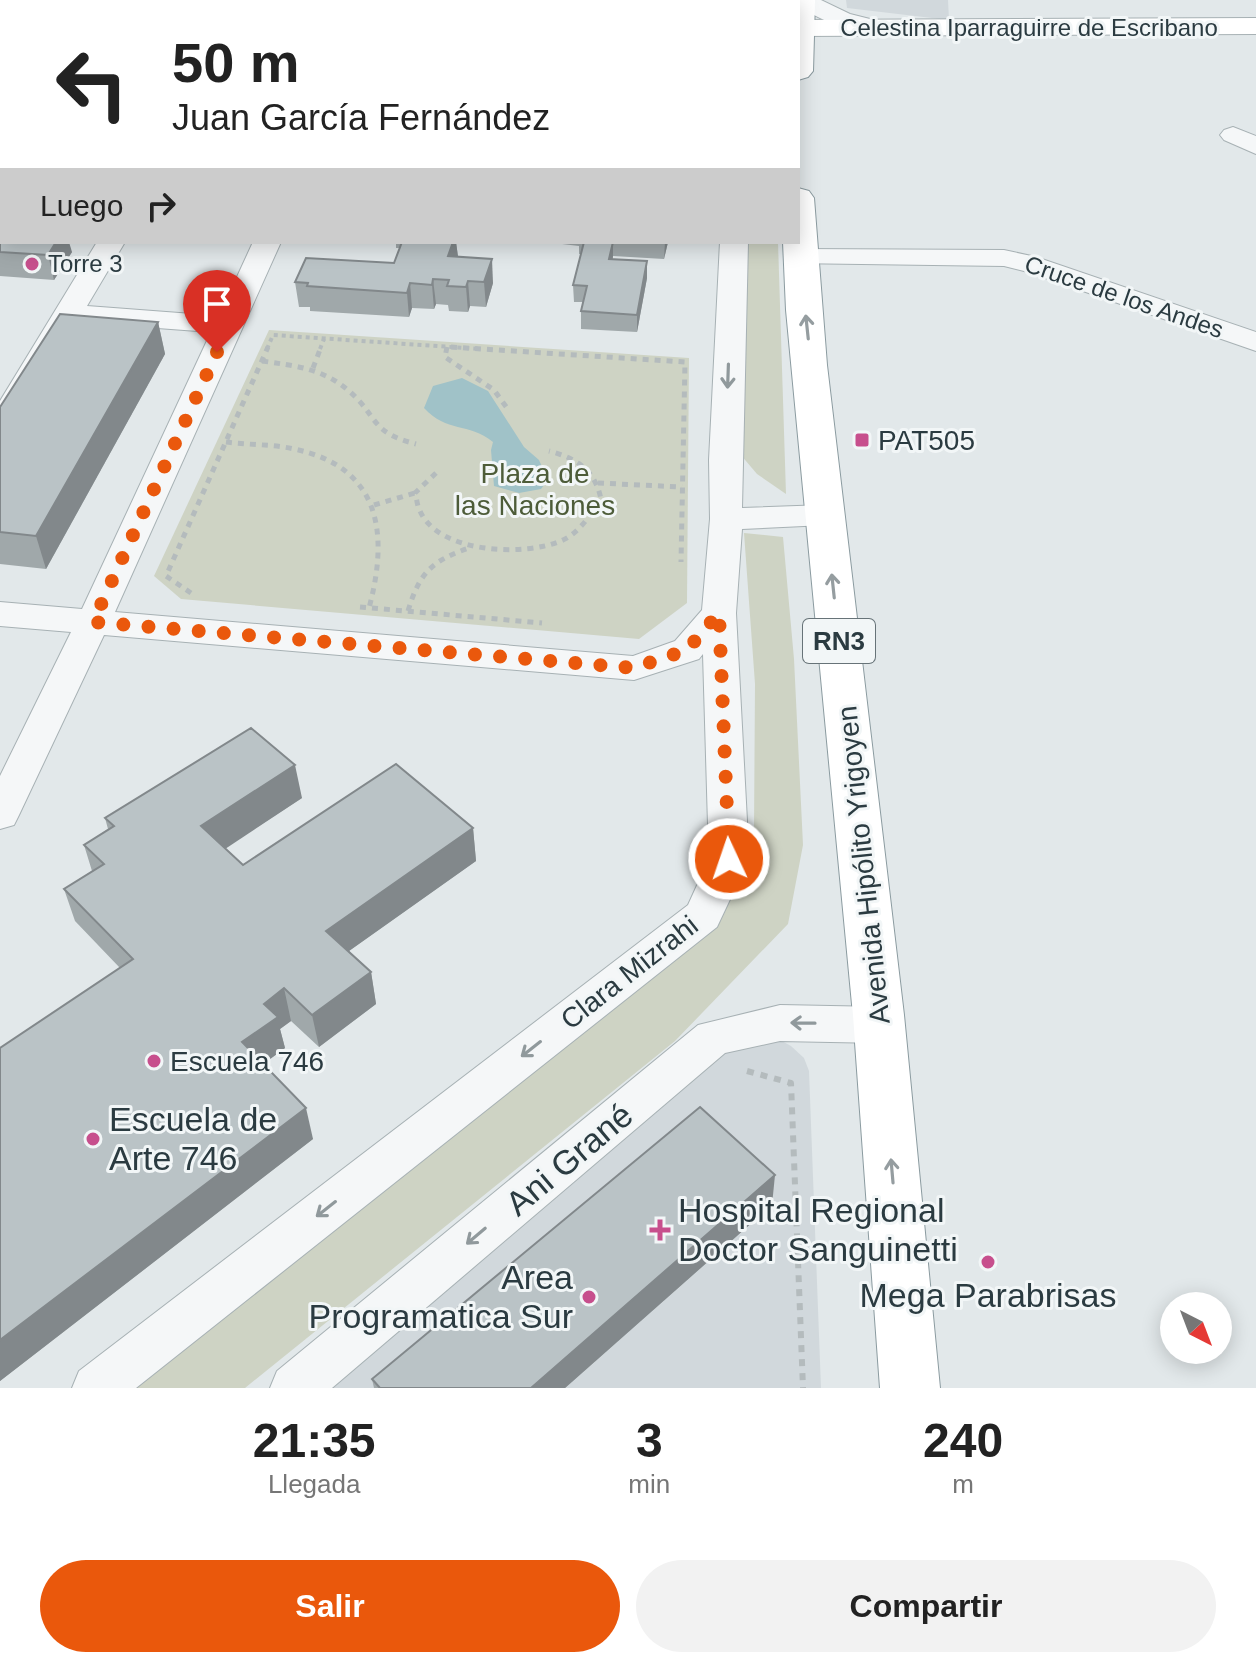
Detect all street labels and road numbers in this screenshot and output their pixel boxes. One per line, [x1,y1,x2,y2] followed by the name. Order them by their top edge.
[840,14,1218,41] street label: Celestina Iparraguirre de Escribano
[1021,250,1227,343] street label: Cruce de los Andes
[803,619,875,663] road number: RN3
[831,704,896,1026] street label: Avenida Hipólito Yrigoyen
[555,909,704,1035] street label: Clara Mizrahi
[498,1095,640,1223] street label: Ani Grané

